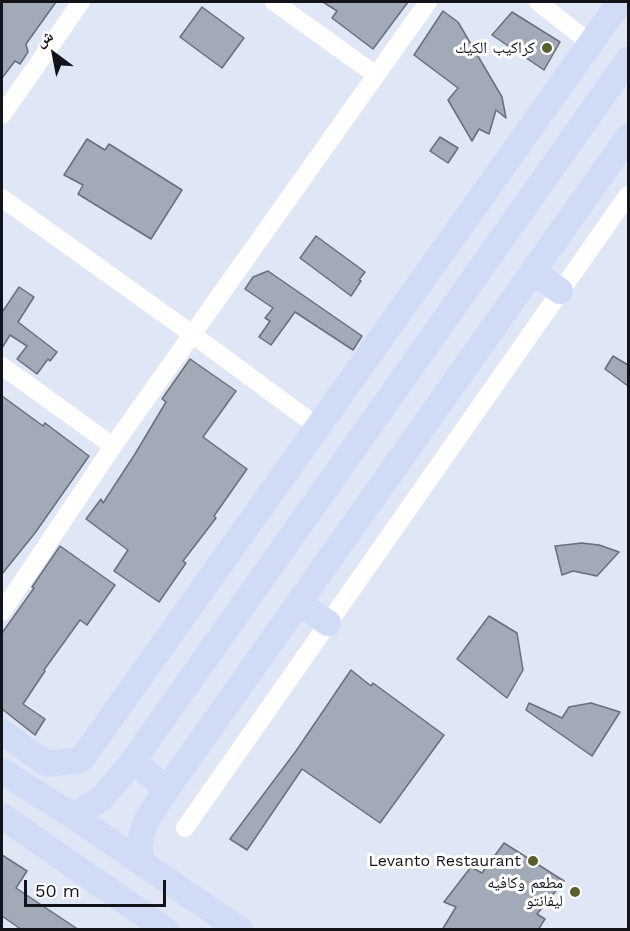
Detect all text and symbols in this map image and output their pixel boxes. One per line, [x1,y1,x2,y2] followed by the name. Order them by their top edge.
[24,24,84,84] north arrow
[32,26,56,51] text: ش
[455,38,535,58] place label: كراكيب الكيك
[540,41,554,55] marker: كراكيب الكيك
[368,851,521,871] place label: Levanto Restaurant
[526,854,540,868] marker: Levanto Restaurant
[27,868,170,906] scale bar
[487,873,563,911] place label: مطعم وكافيه ليفانتو
[35,880,80,901] text: 50 m
[568,885,582,899] marker: مطعم وكافيه ليفانتو

